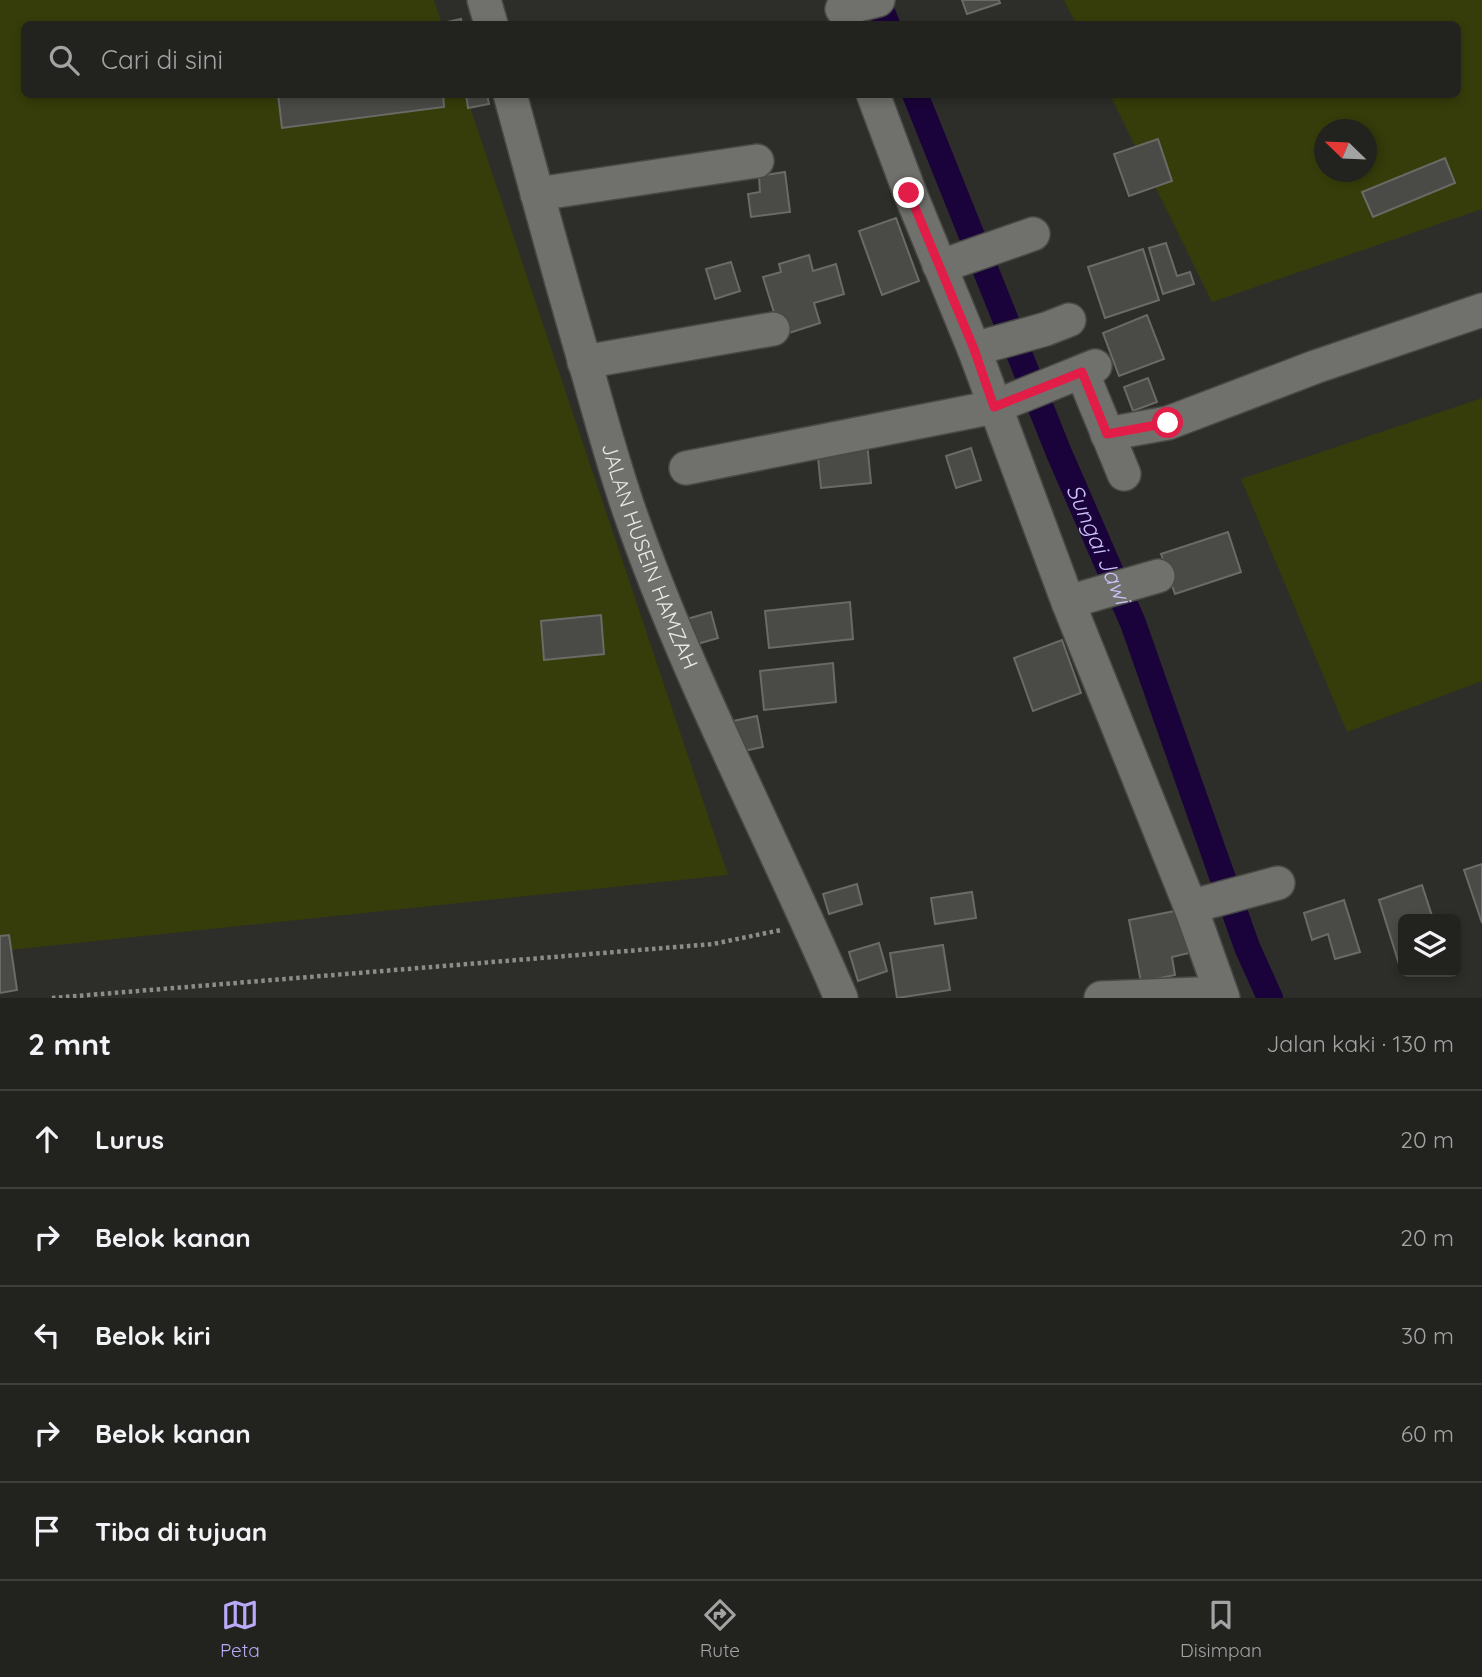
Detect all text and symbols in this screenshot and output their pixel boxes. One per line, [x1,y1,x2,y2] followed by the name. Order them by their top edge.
[21,21,1461,98] search box
[45,41,83,79] icon: search
[101,43,223,76] text: Cari di sini
[1314,119,1377,182] north arrow
[893,177,924,208] route end
[1152,407,1183,438] route start
[597,440,704,673] street label: JALAN HUSEIN HAMZAH
[1060,479,1139,611] water label: Sungai Jawi
[1398,914,1461,977] map controls
[1398,914,1461,977] button: layers
[28,1025,111,1063] text: 2 mnt
[1266,1029,1454,1058] text: Jalan kaki · 130 m
[28,1120,66,1158] icon: ahead
[95,1123,164,1156] text: Lurus
[1400,1125,1454,1154] text: 20 m
[28,1218,66,1256] icon: right
[95,1221,251,1254] text: Belok kanan
[1400,1223,1454,1252] text: 20 m
[28,1316,66,1354] icon: left
[95,1319,211,1352] text: Belok kiri
[1401,1321,1454,1350] text: 30 m
[28,1414,66,1452] icon: right
[95,1417,251,1450] text: Belok kanan
[1401,1419,1454,1448] text: 60 m
[28,1512,66,1550] icon: arrive
[95,1515,267,1548] text: Tiba di tujuan
[220,1596,260,1662] tab: Peta
[700,1596,740,1662] tab: Rute
[1180,1596,1262,1662] tab: Disimpan

